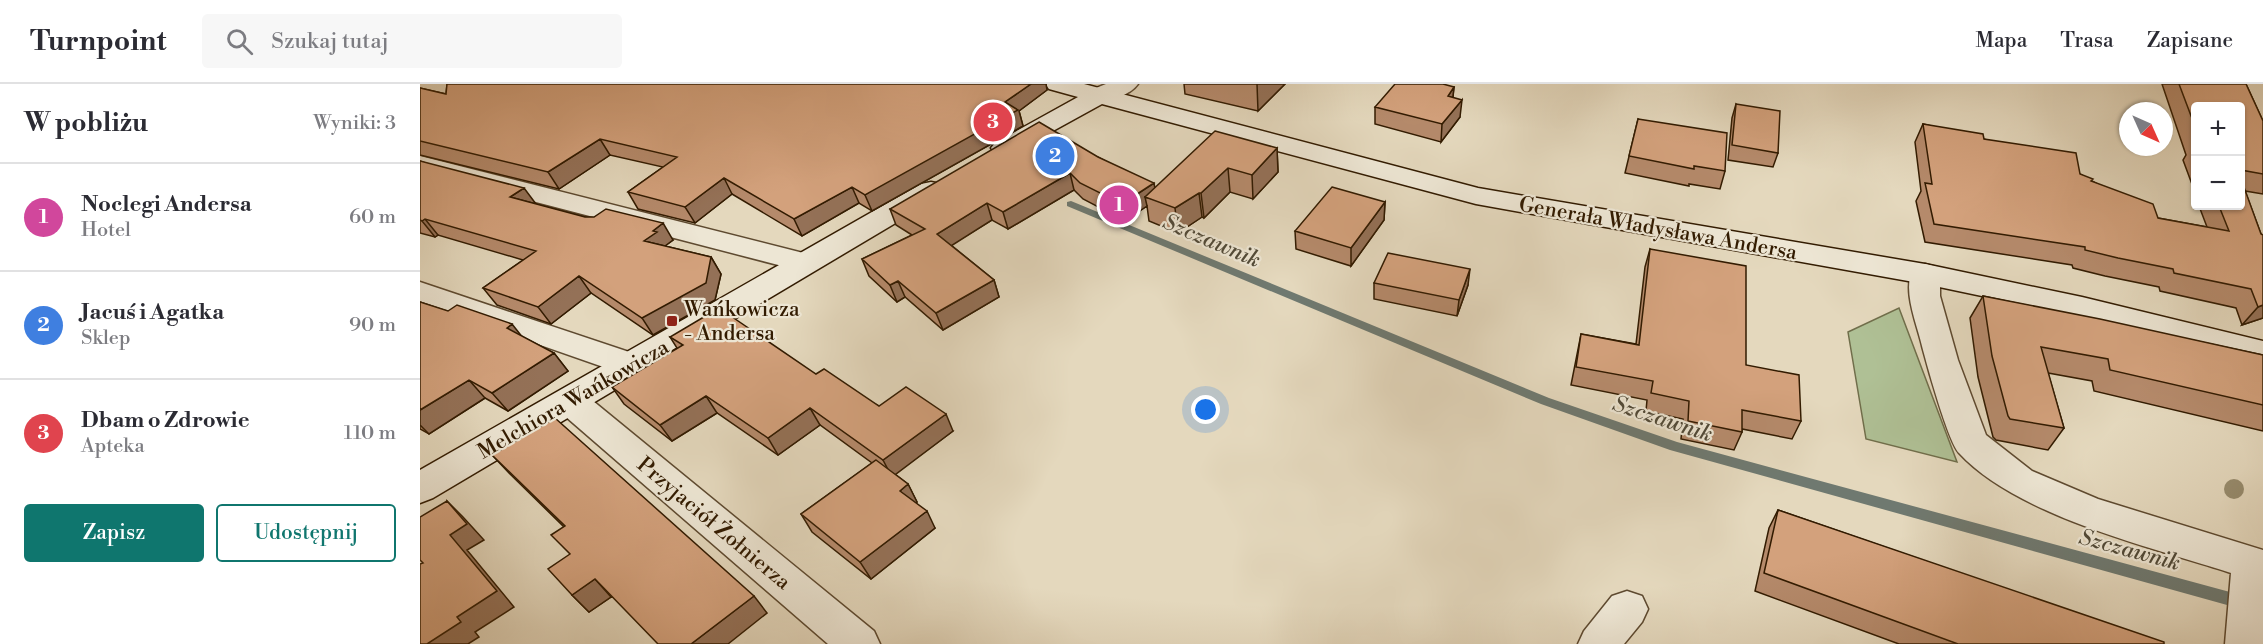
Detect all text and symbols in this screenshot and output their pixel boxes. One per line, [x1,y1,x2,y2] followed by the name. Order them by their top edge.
[202,14,622,68] search box
[30,24,166,59] text: Turnpoint
[223,25,256,58] icon: search
[271,28,389,55] text: Szukaj tutaj
[1975,28,2027,54] text: Mapa
[2060,28,2114,54] text: Trasa
[2147,28,2233,54] text: Zapisane
[974,99,1012,144] pin: 3
[2119,102,2173,156] north arrow
[2191,102,2245,210] map controls
[2191,102,2245,156] button: +
[24,107,148,139] text: W pobliżu
[313,111,396,136] text: Wyniki: 3
[1036,134,1074,178] pin: 2
[2191,156,2245,210] button: −
[1100,182,1138,228] pin: 1
[81,191,252,218] text: Noclegi Andersa
[1517,192,1799,266] street label: Generała Władysława Andersa
[39,205,48,230] text: 1
[349,205,396,230] text: 60 m
[1158,209,1264,274] water label: Szczawnik
[81,218,131,243] text: Hotel
[683,297,800,347] place label: Wańkowicza - Andersa
[81,299,224,326] text: Jacuś i Agatka
[37,313,50,338] text: 2
[349,313,396,338] text: 90 m
[665,314,679,328] marker: Wańkowicza - Andersa
[81,326,131,351] text: Sklep
[473,334,674,465] street label: Melchiora Wańkowicza
[1609,391,1716,448] water label: Szczawnik
[1191,395,1220,424] your location
[81,407,249,434] text: Dbam o Zdrowie
[37,421,50,446] text: 3
[344,421,396,446] text: 110 m
[81,434,145,459] text: Apteka
[631,450,797,596] street label: Przyjaciół Żołnierza
[24,504,204,562] button: Zapisz
[216,504,396,562] button: Udostępnij
[2076,524,2183,577] water label: Szczawnik

